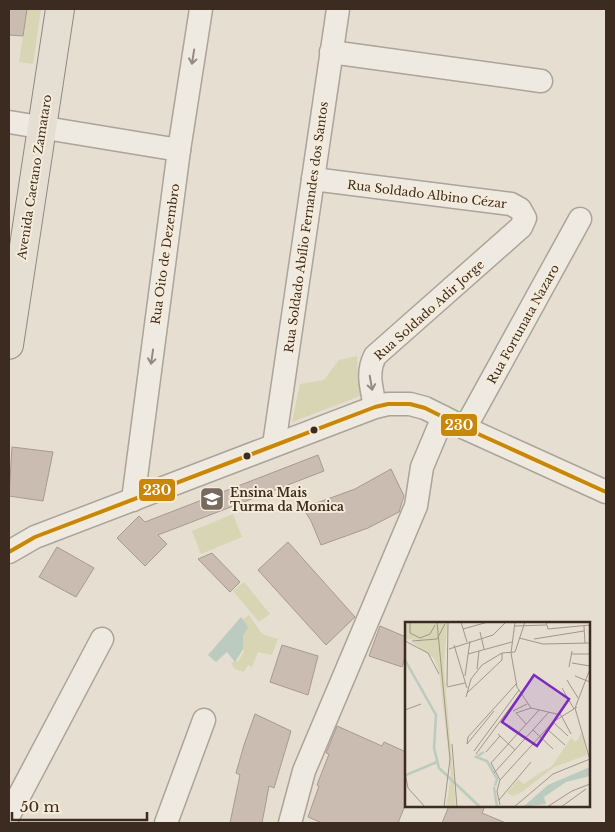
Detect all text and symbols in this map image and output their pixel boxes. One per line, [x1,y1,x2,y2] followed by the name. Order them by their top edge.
[188,49,198,65] one-way arrow
[13,93,54,262] street label: Avenida Caetano Zamataro
[281,100,331,354] street label: Rua Soldado Abílio Fernandes dos Santos
[346,177,508,211] street label: Rua Soldado Albino Cézar
[148,182,182,326] street label: Rua Oito de Dezembro
[371,257,487,363] street label: Rua Soldado Adir Jorge
[484,261,562,386] street label: Rua Fortunata Nazaro
[147,348,157,364] one-way arrow
[366,375,376,391] one-way arrow
[440,413,478,437] line badge: 230
[445,416,473,434] text: 230
[309,425,319,435] unlabelled marker
[242,451,252,461] unlabelled marker
[138,478,176,502] line badge: 230
[143,481,171,499] text: 230
[230,485,344,514] place label: Ensina Mais Turma da Monica
[199,486,225,512] school or university icon: Ensina Mais Turma da Monica
[405,622,590,807] inset map
[12,790,148,822] scale bar
[20,797,60,816] text: 50 m

